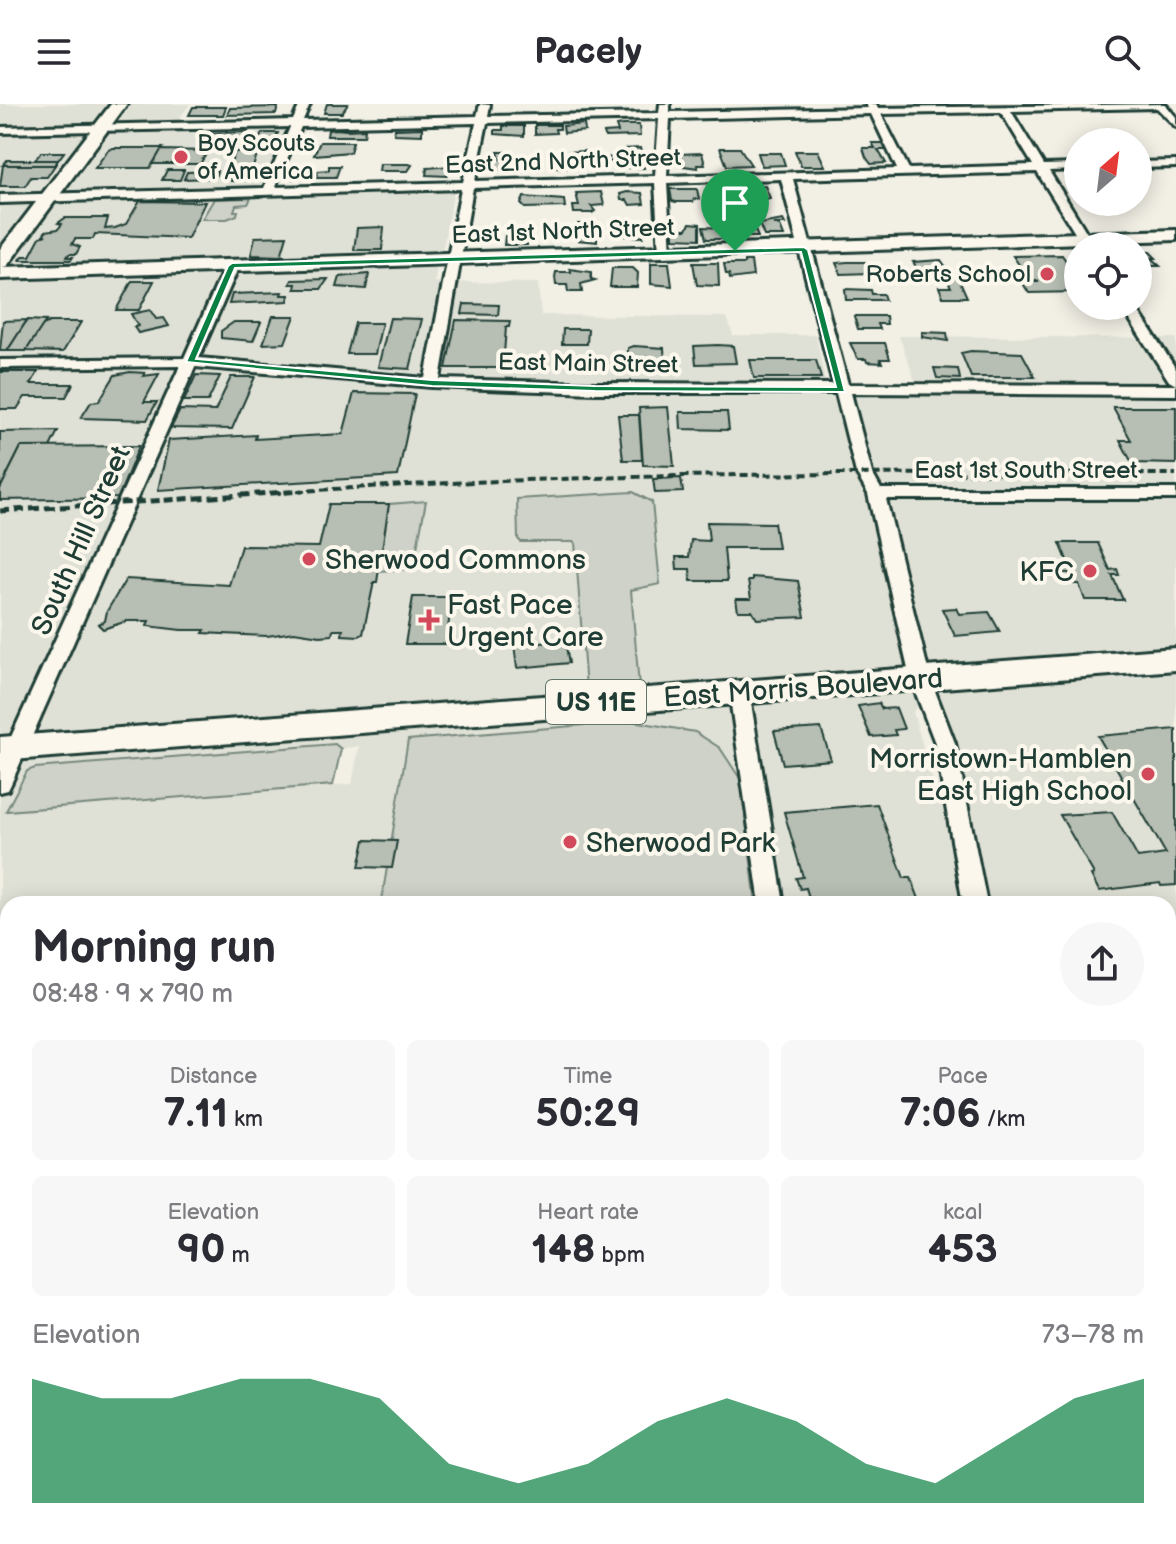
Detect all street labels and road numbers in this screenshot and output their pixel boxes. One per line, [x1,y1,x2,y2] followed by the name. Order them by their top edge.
[444,143,682,180] street label: East 2nd North Street
[451,213,676,250] street label: East 1st North Street
[498,347,679,380] street label: East Main Street
[25,441,138,640] street label: South Hill Street
[914,456,1138,485] street label: East 1st South Street
[662,662,944,715] street label: East Morris Boulevard
[546,680,646,724] road number: US 11E

